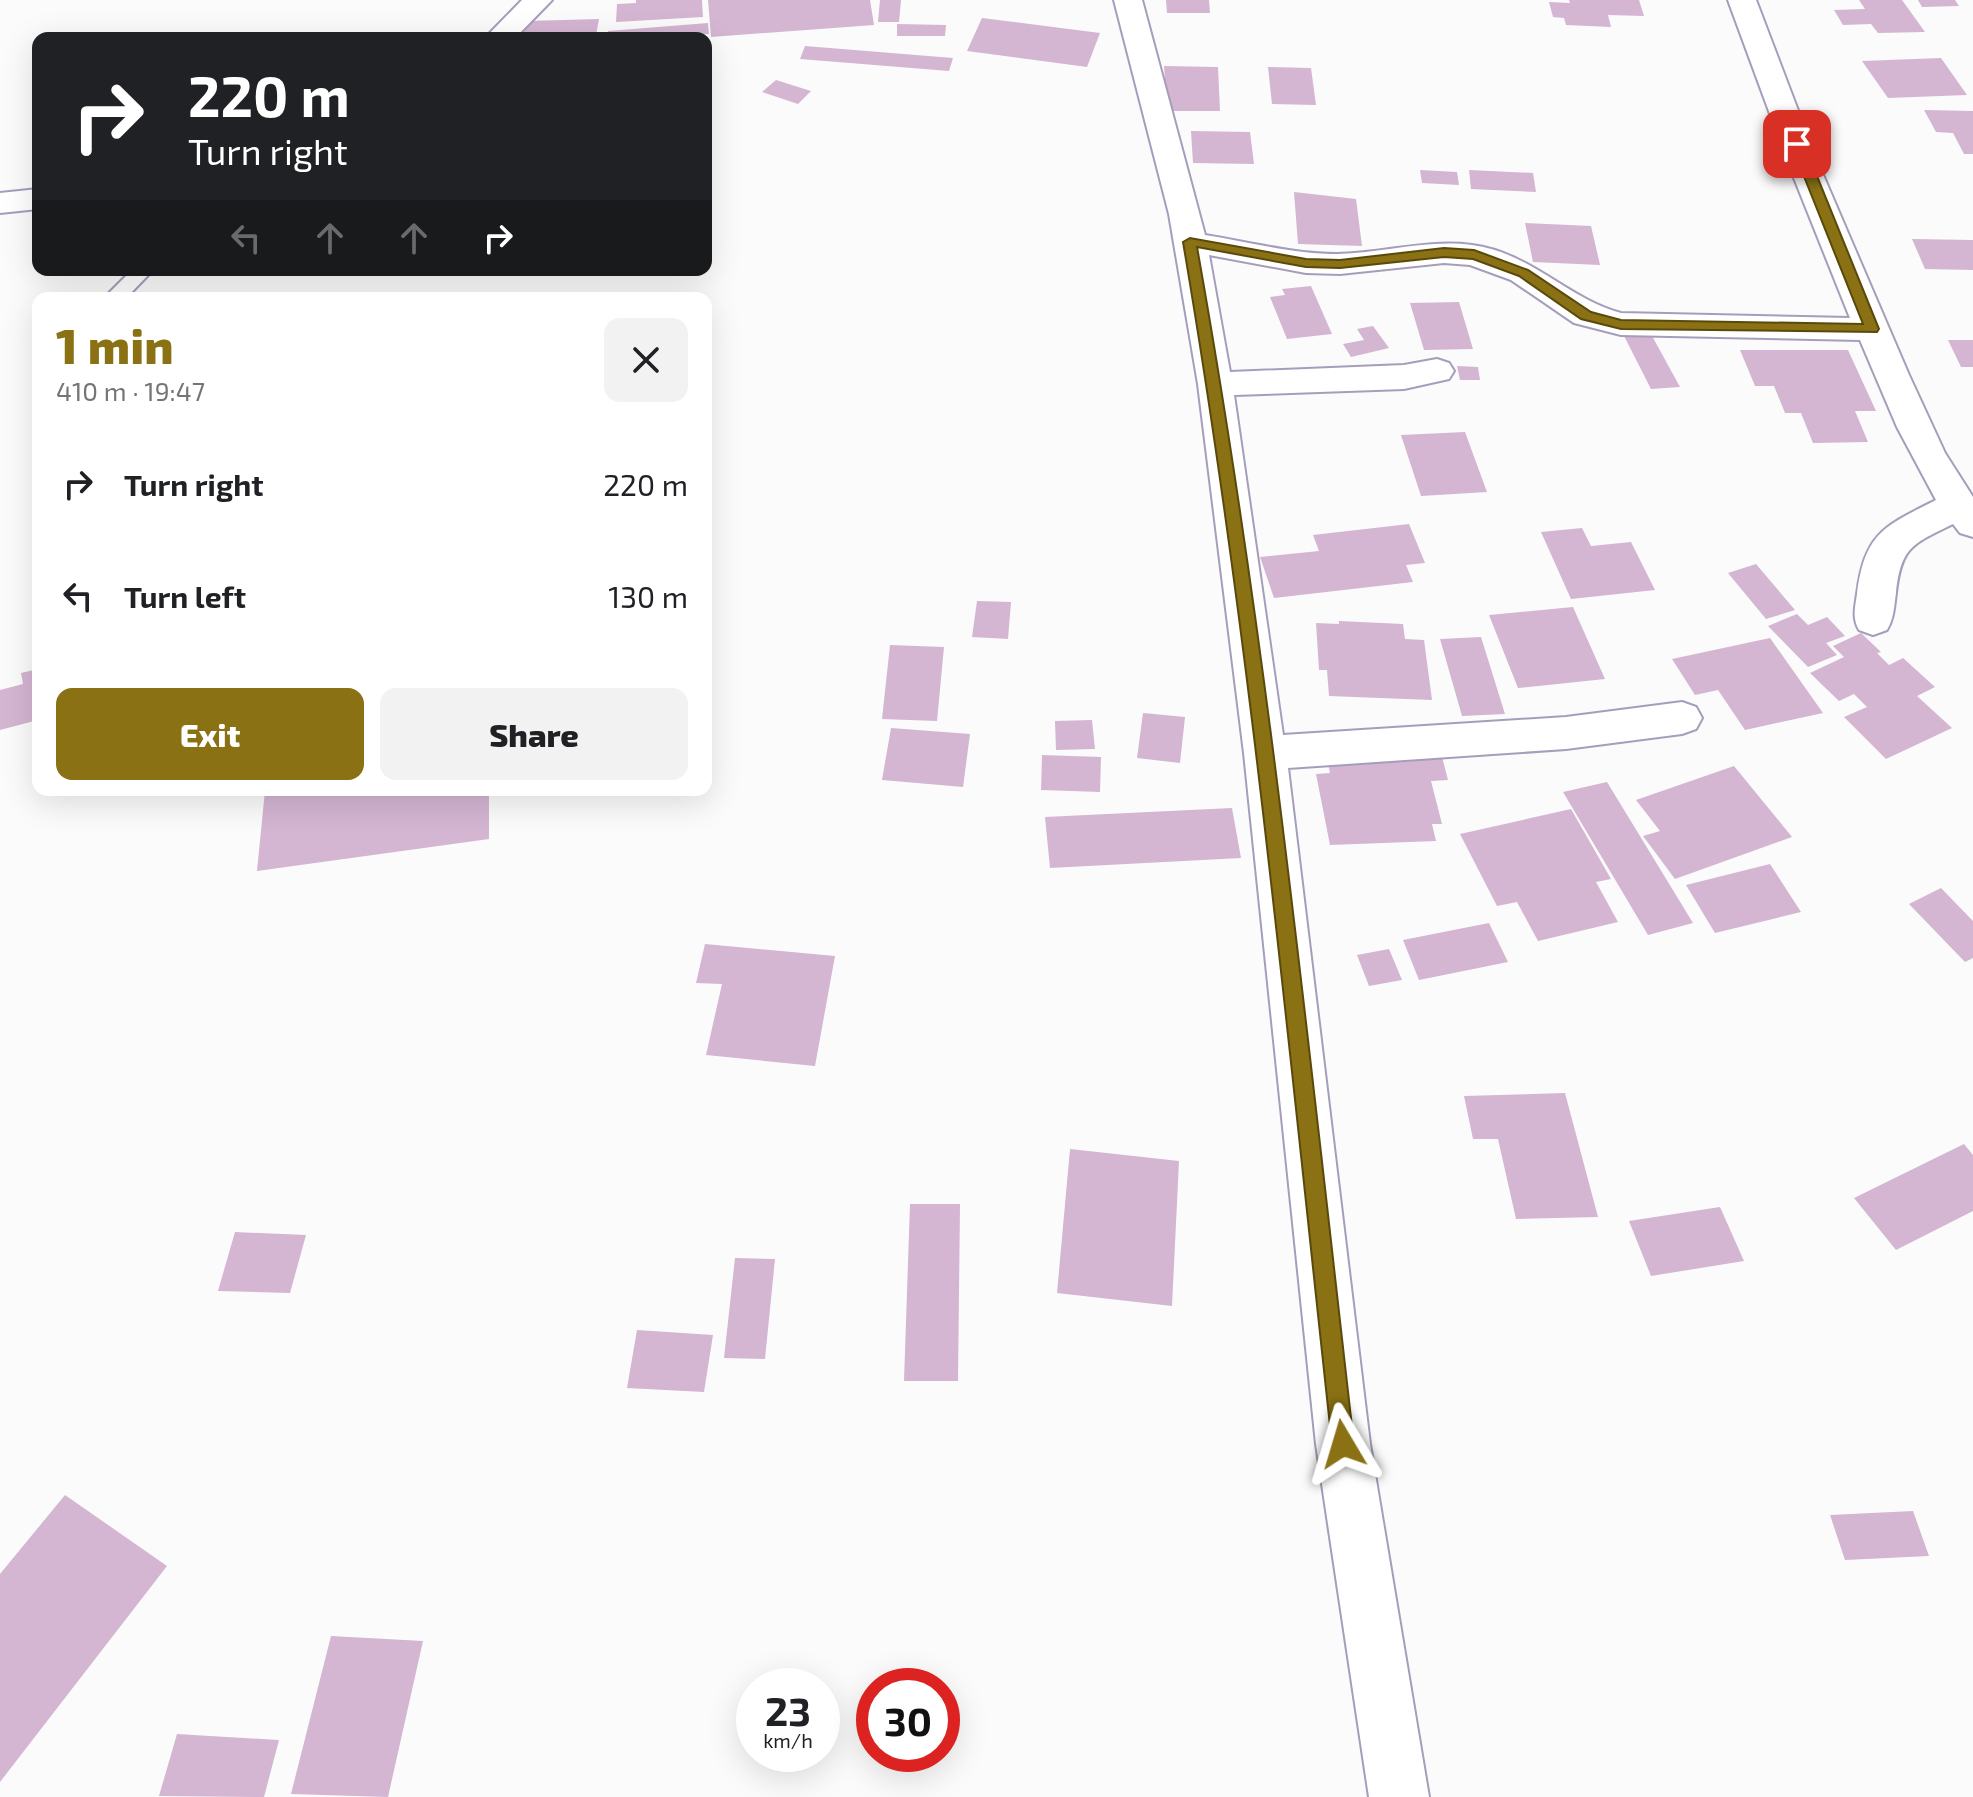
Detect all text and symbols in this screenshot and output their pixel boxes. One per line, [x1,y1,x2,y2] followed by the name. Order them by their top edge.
[188,61,350,128] text: 220 m
[56,64,160,168] icon: right
[1763,110,1831,178] pin
[1775,122,1819,166] icon: arrive
[188,129,348,172] text: Turn right
[224,216,268,260] icon: left
[308,216,352,260] icon: ahead
[392,216,436,260] icon: ahead
[476,216,520,260] icon: right
[56,316,174,374] text: 1 min
[604,318,688,402] button: close
[56,375,205,406] text: 410 m · 19:47
[56,462,100,506] icon: right
[124,466,264,502] text: Turn right
[603,466,688,502] text: 220 m
[56,574,100,618] icon: left
[124,578,246,614] text: Turn left
[608,578,688,614] text: 130 m
[56,688,364,780] button: Exit
[380,688,688,780] button: Share
[1301,1402,1385,1486] position arrow
[856,1668,960,1772] speed limit sign: 30
[765,1686,811,1734] text: 23
[763,1728,813,1752] text: km/h

